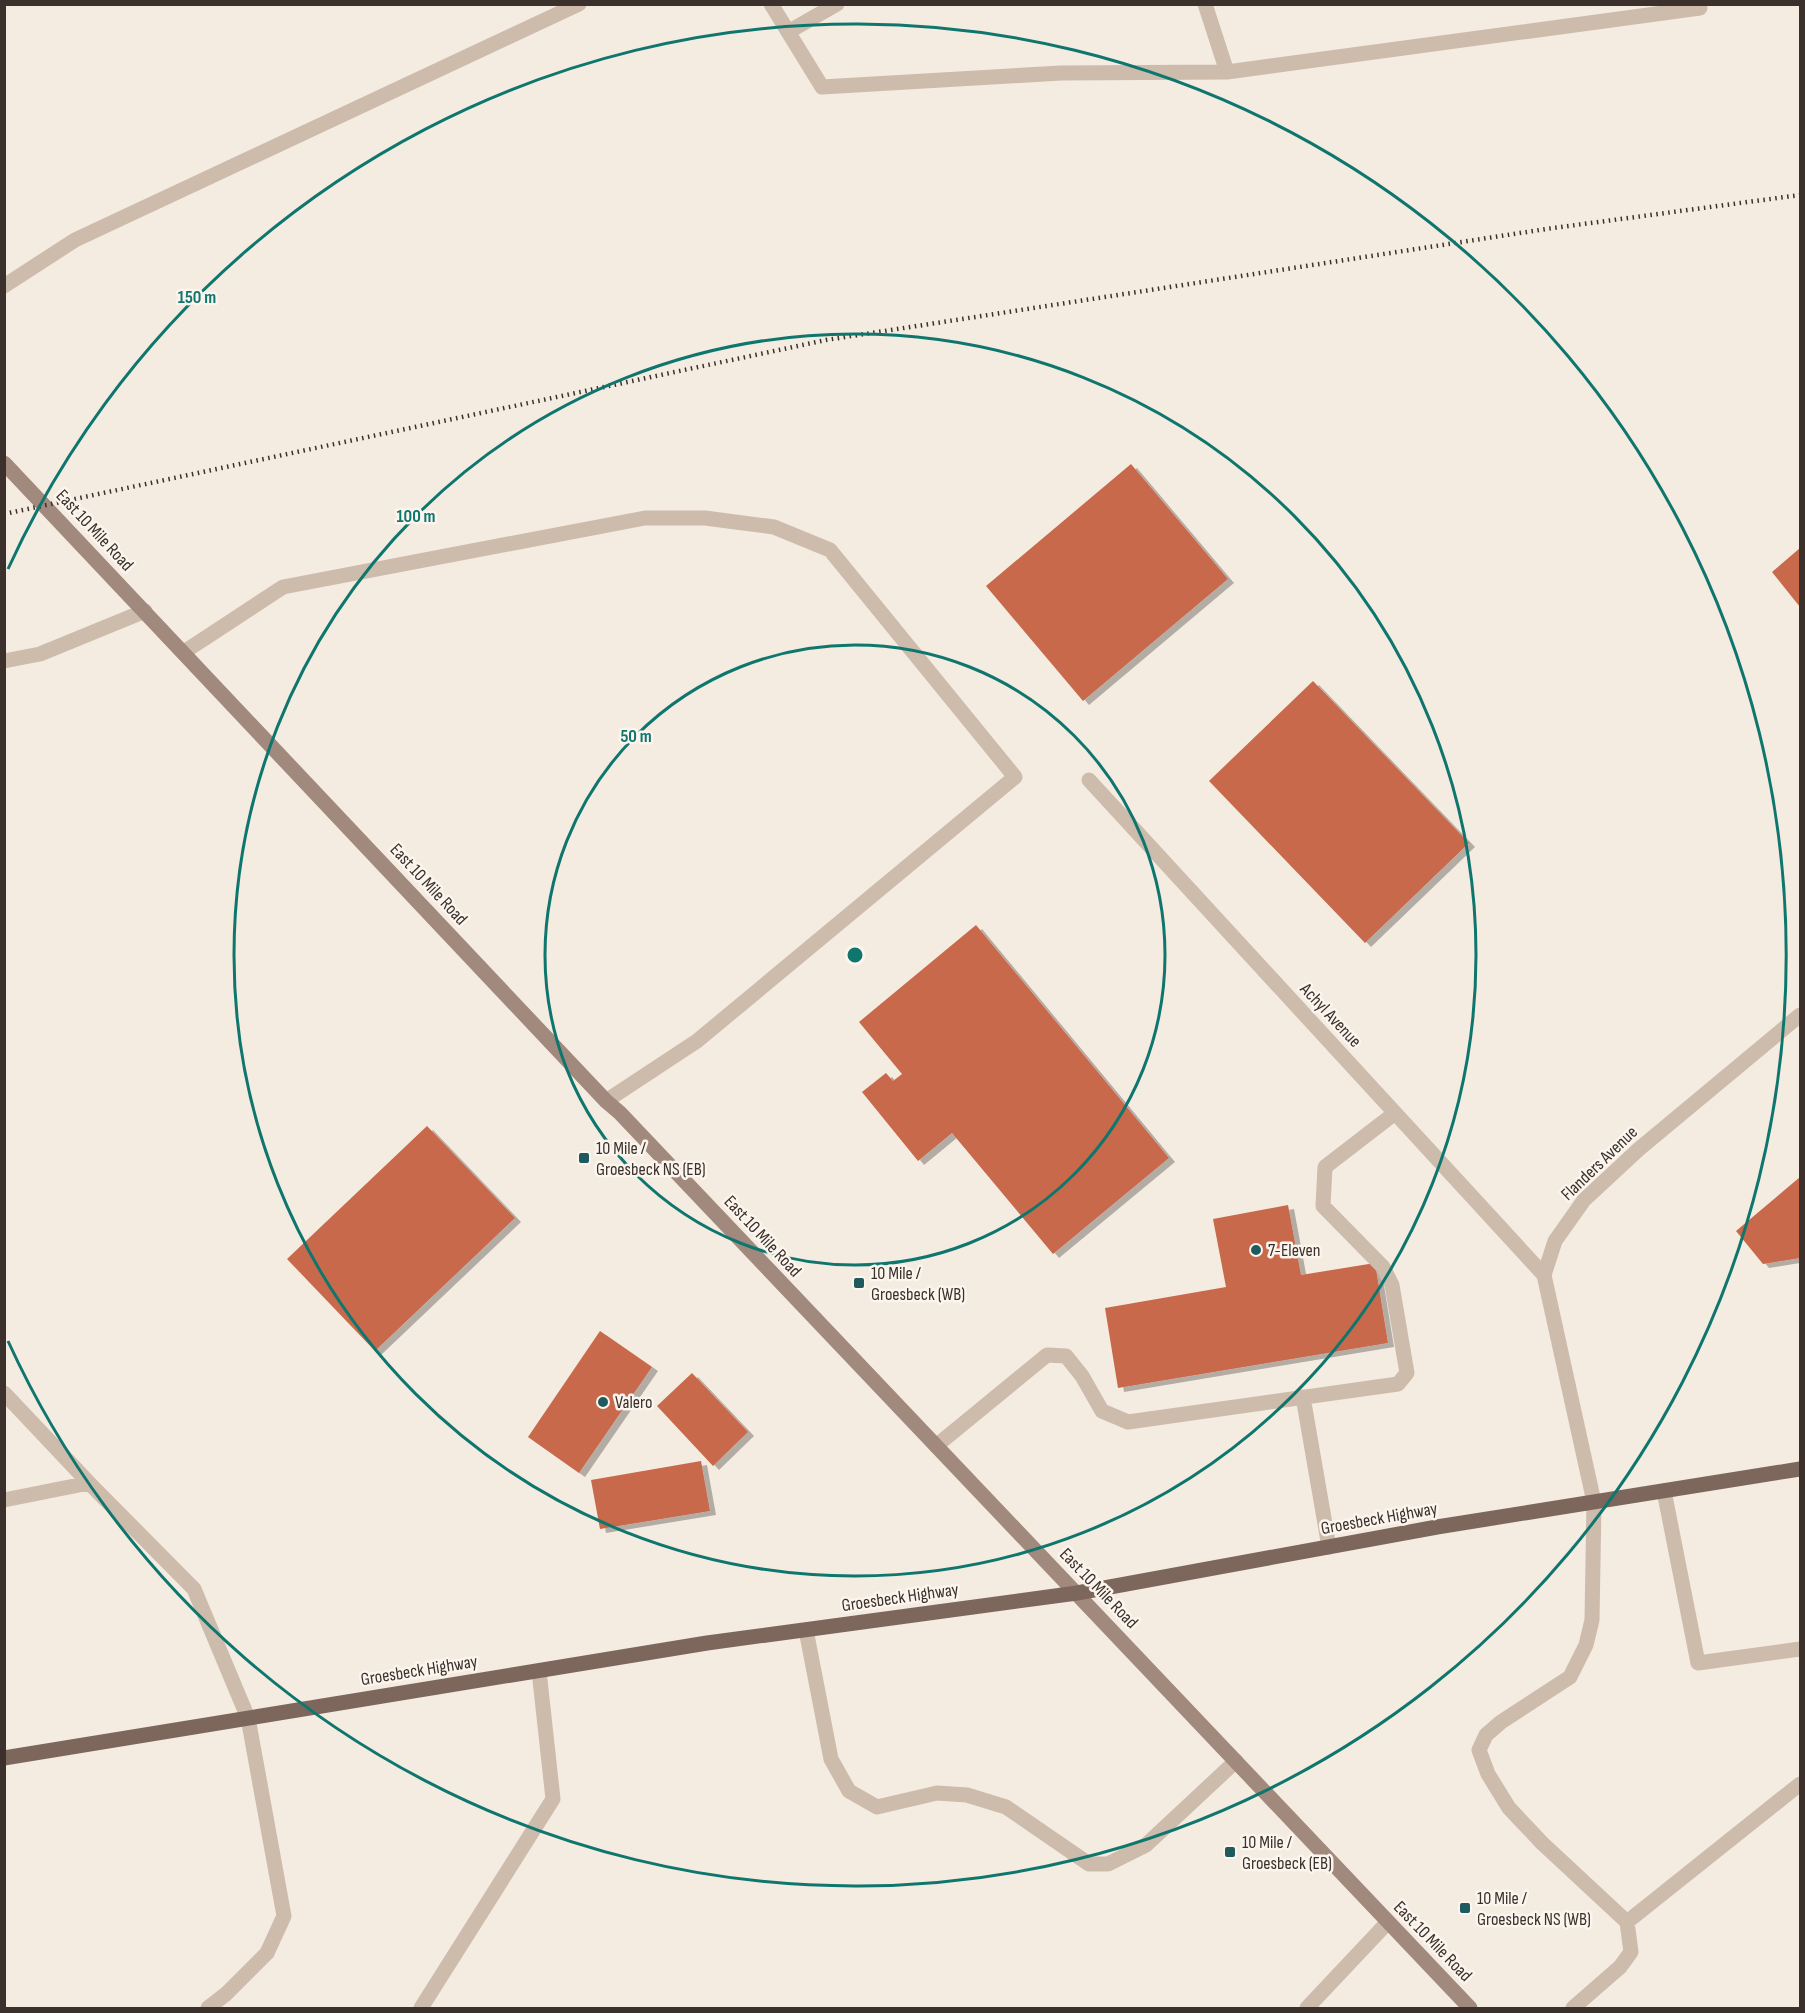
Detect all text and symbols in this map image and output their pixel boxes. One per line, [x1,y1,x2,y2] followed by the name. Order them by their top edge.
[178,287,216,308] text: 150 m
[52,485,138,575] street label: East 10 Mile Road
[397,506,436,527] text: 100 m
[620,726,652,747] text: 50 m
[386,839,472,929] street label: East 10 Mile Road
[845,945,865,965] centre of rings
[1295,978,1366,1052] street label: Achyl Avenue
[1557,1122,1642,1205] street label: Flanders Avenue
[596,1138,706,1180] place label: 10 Mile / Groesbeck NS (EB)
[577,1151,591,1165] marker: 10 Mile / Groesbeck NS (EB)
[720,1191,806,1281] street label: East 10 Mile Road
[1268,1240,1321,1261] place label: 7-Eleven
[1249,1243,1263,1257] marker: 7-Eleven
[871,1263,965,1305] place label: 10 Mile / Groesbeck (WB)
[852,1276,866,1290] marker: 10 Mile / Groesbeck (WB)
[615,1392,652,1413] place label: Valero
[596,1395,610,1409] marker: Valero
[1319,1498,1439,1539] street label: Groesbeck Highway
[1055,1544,1142,1633] street label: East 10 Mile Road
[840,1579,960,1616] street label: Groesbeck Highway
[359,1651,479,1690] street label: Groesbeck Highway
[1242,1832,1332,1874] place label: 10 Mile / Groesbeck (EB)
[1223,1845,1237,1859] marker: 10 Mile / Groesbeck (EB)
[1477,1888,1591,1930] place label: 10 Mile / Groesbeck NS (WB)
[1389,1897,1476,1986] street label: East 10 Mile Road
[1458,1901,1472,1915] marker: 10 Mile / Groesbeck NS (WB)

